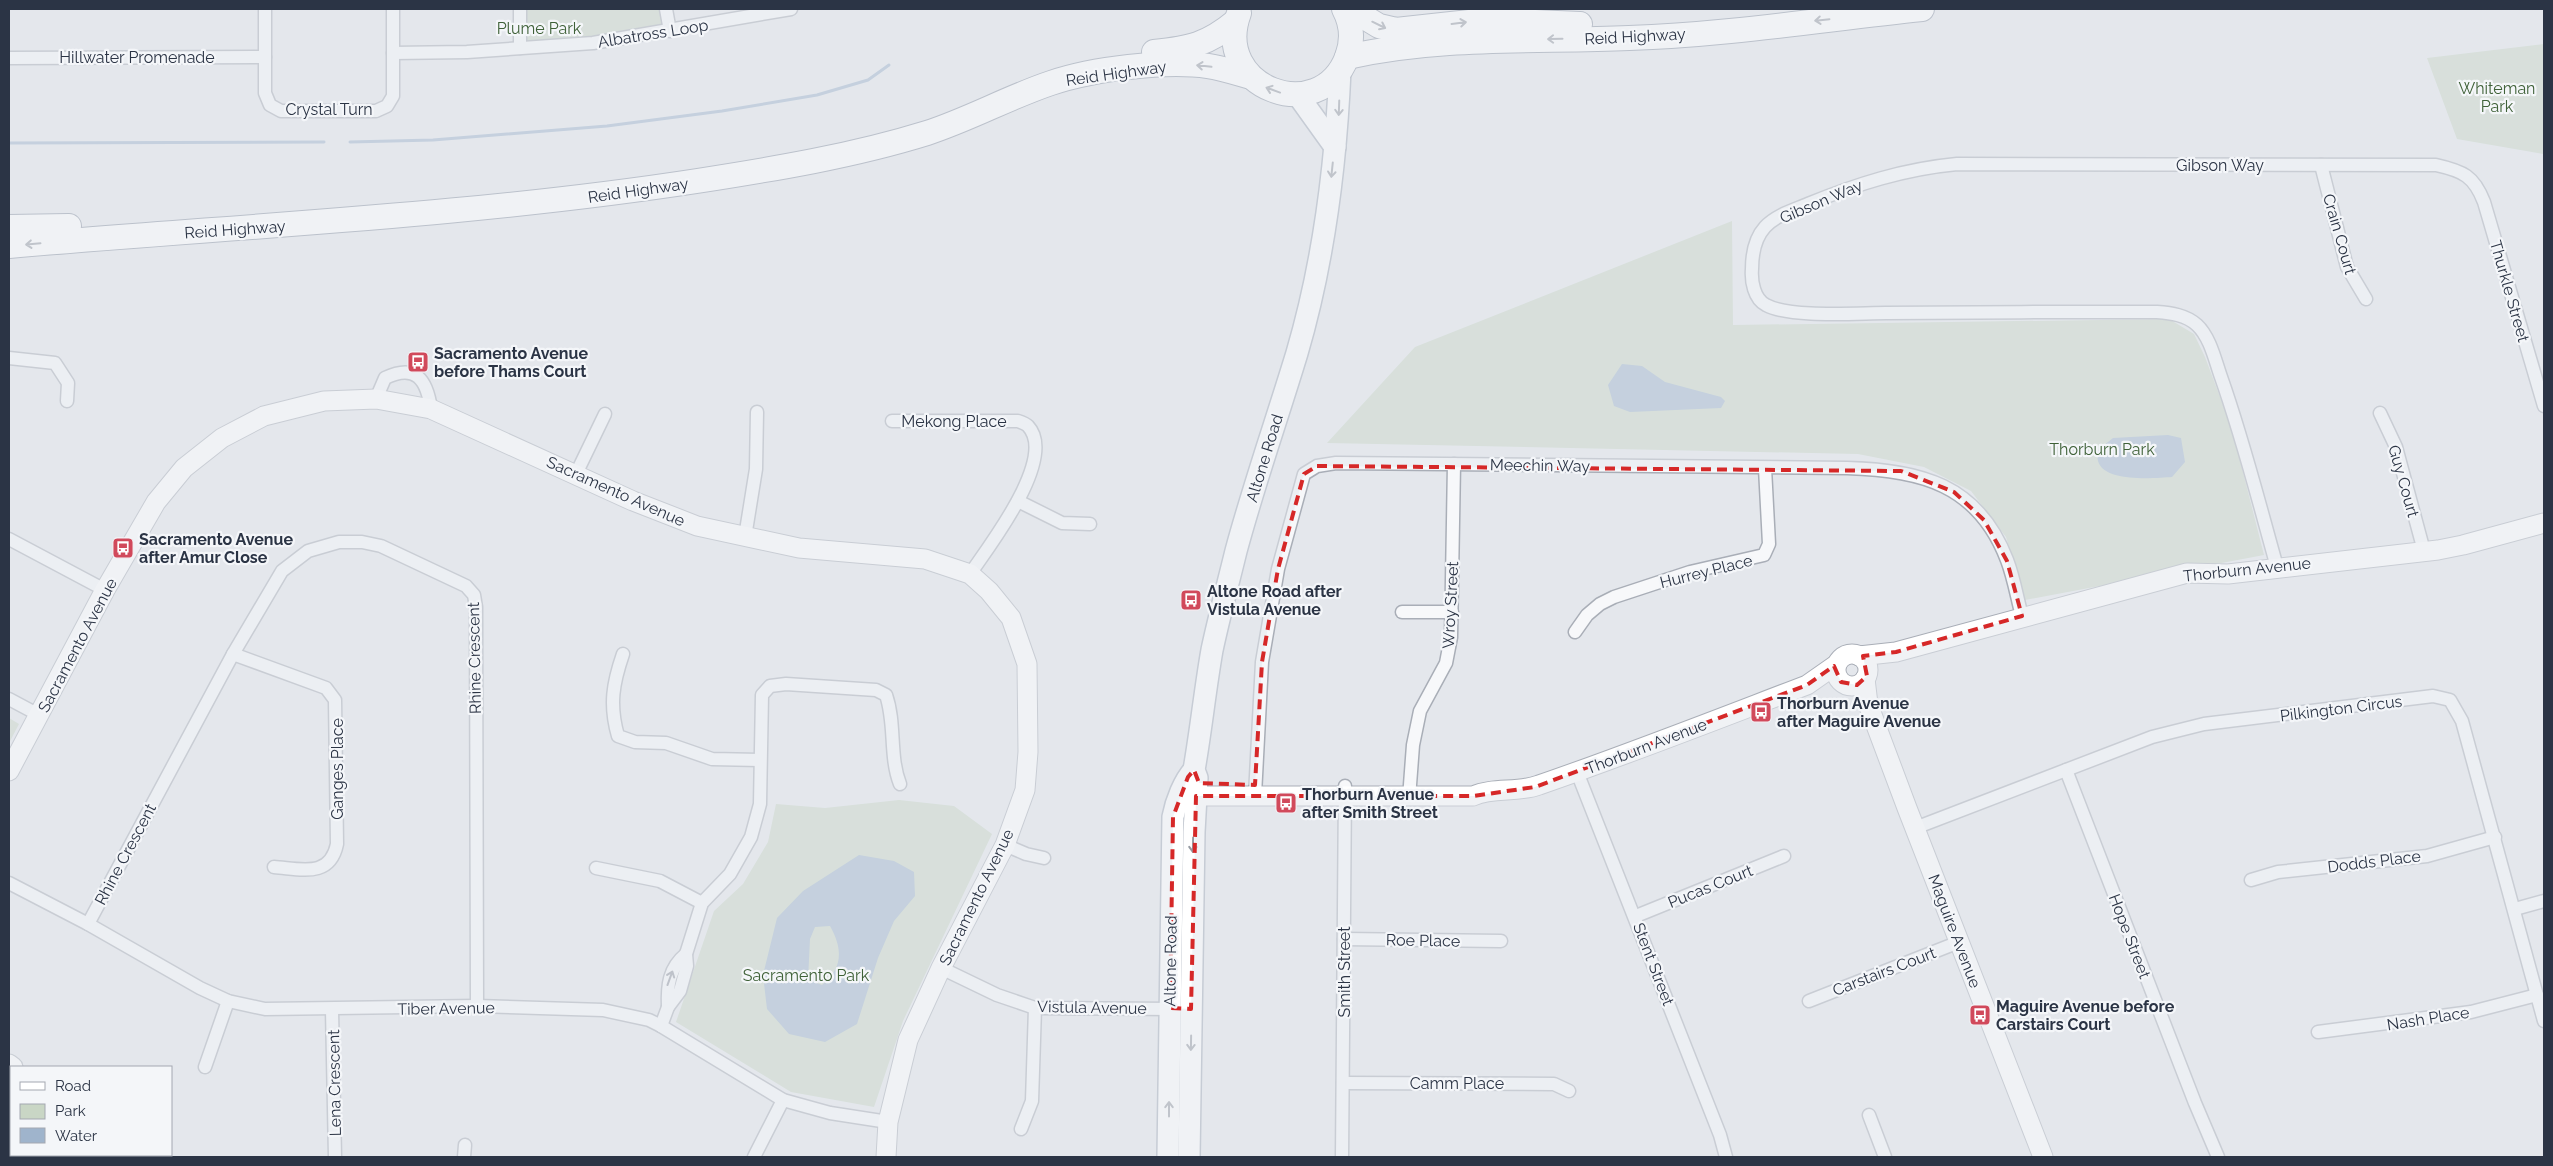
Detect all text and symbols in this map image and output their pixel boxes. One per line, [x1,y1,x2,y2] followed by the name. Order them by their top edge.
[597,15,710,52] street label: Albatross Loop
[1814,15,1830,25] one-way arrow
[1451,18,1467,28] one-way arrow
[497,19,582,38] park label: Plume Park
[1371,21,1386,30] one-way arrow
[1584,24,1686,49] street label: Reid Highway
[1547,35,1563,44] one-way arrow
[59,48,215,67] street label: Hillwater Promenade
[1065,57,1168,90] street label: Reid Highway
[1196,61,1212,71] one-way arrow
[2459,79,2535,116] park label: Whiteman Park
[1265,85,1281,94] one-way arrow
[285,100,373,119] street label: Crystal Turn
[1334,100,1343,116] one-way arrow
[2176,156,2264,175] street label: Gibson Way
[1327,162,1337,178] one-way arrow
[587,174,690,207] street label: Reid Highway
[1777,175,1866,227] street label: Gibson Way
[2319,192,2360,277] street label: Crain Court
[184,216,287,243] street label: Reid Highway
[2486,238,2533,345] street label: Thurkle Street
[25,239,41,248] one-way arrow
[434,344,588,381] place label: Sacramento Avenue before Thams Court
[406,350,430,374] bus stop icon: Sacramento Avenue before Thams Court
[901,412,1007,431] street label: Mekong Place
[1242,412,1287,504] street label: Altone Road
[2049,440,2155,459] park label: Thorburn Park
[2384,443,2423,520] street label: Guy Court
[544,452,688,531] street label: Sacramento Avenue
[1490,455,1591,476] street label: Meechin Way
[139,530,293,567] place label: Sacramento Avenue after Amur Close
[111,536,135,560] bus stop icon: Sacramento Avenue after Amur Close
[1658,551,1754,592] street label: Hurrey Place
[2182,553,2312,586] street label: Thorburn Avenue
[1439,560,1462,649] street label: Wroy Street
[34,575,121,716] street label: Sacramento Avenue
[1207,582,1342,619] place label: Altone Road after Vistula Avenue
[1179,588,1203,612] bus stop icon: Altone Road after Vistula Avenue
[464,601,485,714] street label: Rhine Crescent
[2279,692,2404,725] street label: Pilkington Circus
[1777,694,1941,731] place label: Thorburn Avenue after Maguire Avenue
[1749,700,1773,724] bus stop icon: Thorburn Avenue after Maguire Avenue
[1583,715,1709,778] street label: Thorburn Avenue
[328,718,347,820] street label: Ganges Place
[1302,785,1438,822] place label: Thorburn Avenue after Smith Street
[1274,791,1298,815] bus stop icon: Thorburn Avenue after Smith Street
[91,800,160,908] street label: Rhine Crescent
[935,826,1018,968] street label: Sacramento Avenue
[1189,837,1198,853] one-way arrow
[2326,846,2422,877] street label: Dodds Place
[1665,861,1756,912] street label: Pucas Court
[1924,872,1985,991] street label: Maguire Avenue
[2105,891,2155,982] street label: Hope Street
[1160,915,1181,1007] street label: Altone Road
[1629,920,1678,1009] street label: Stent Street
[1335,926,1354,1018] street label: Smith Street
[1386,930,1460,951] street label: Roe Place
[1830,943,1939,1000] street label: Carstairs Court
[743,966,870,985] park label: Sacramento Park
[666,971,675,986] one-way arrow
[1037,997,1147,1018] street label: Vistula Avenue
[1996,997,2175,1034] place label: Maguire Avenue before Carstairs Court
[397,998,495,1019] street label: Tiber Avenue
[1968,1003,1992,1027] bus stop icon: Maguire Avenue before Carstairs Court
[2385,1003,2471,1034] street label: Nash Place
[324,1029,345,1137] street label: Lena Crescent
[1186,1034,1196,1050] one-way arrow
[10,1066,172,1156] legend
[1410,1074,1504,1093] street label: Camm Place
[55,1077,91,1095] text: Road
[1164,1101,1174,1117] one-way arrow
[55,1102,86,1120] text: Park
[55,1127,98,1145] text: Water

